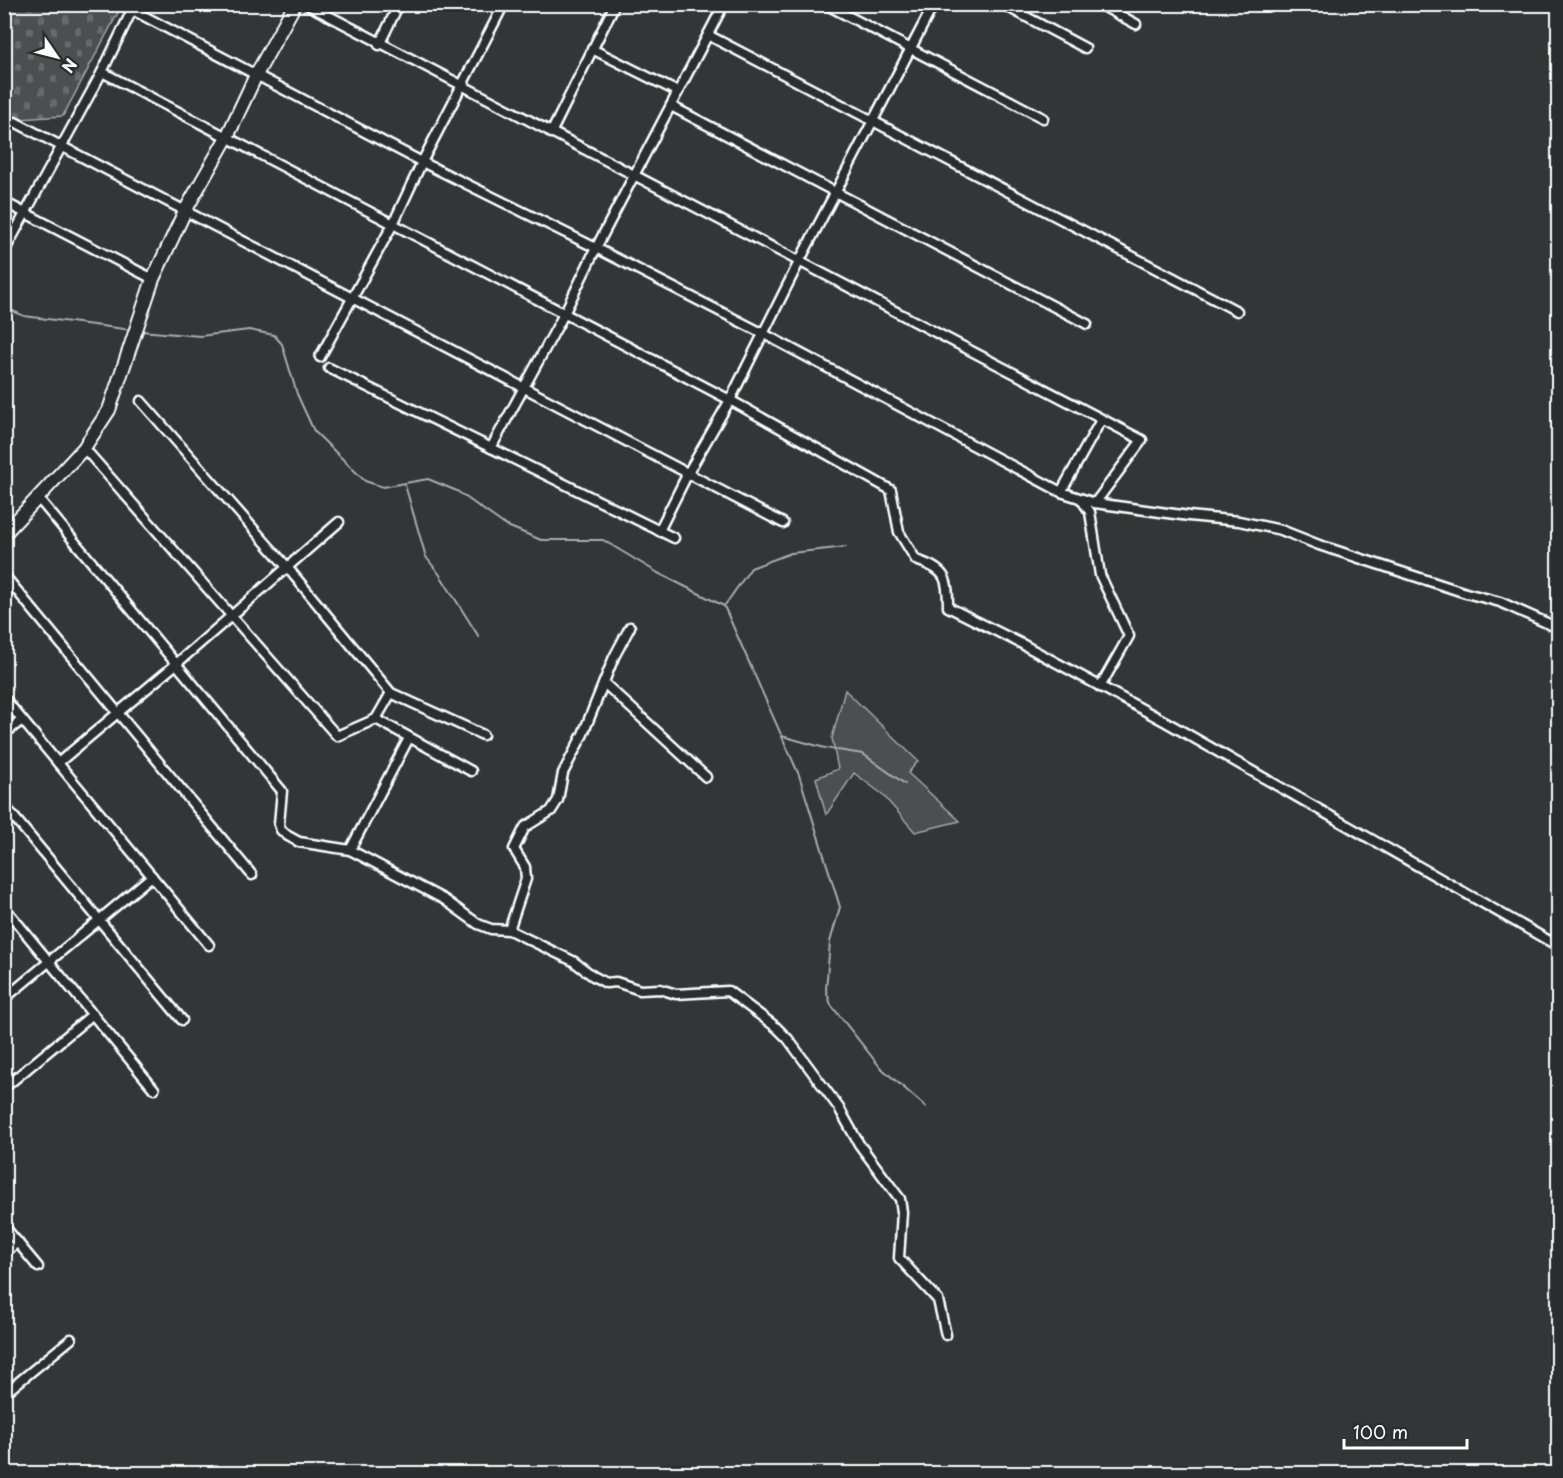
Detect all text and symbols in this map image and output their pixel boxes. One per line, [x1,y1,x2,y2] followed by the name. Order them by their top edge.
[27,27,87,87] north arrow
[57,54,84,78] text: N
[1344,1412,1467,1450] scale bar
[1353,1418,1408,1445] text: 100 m

